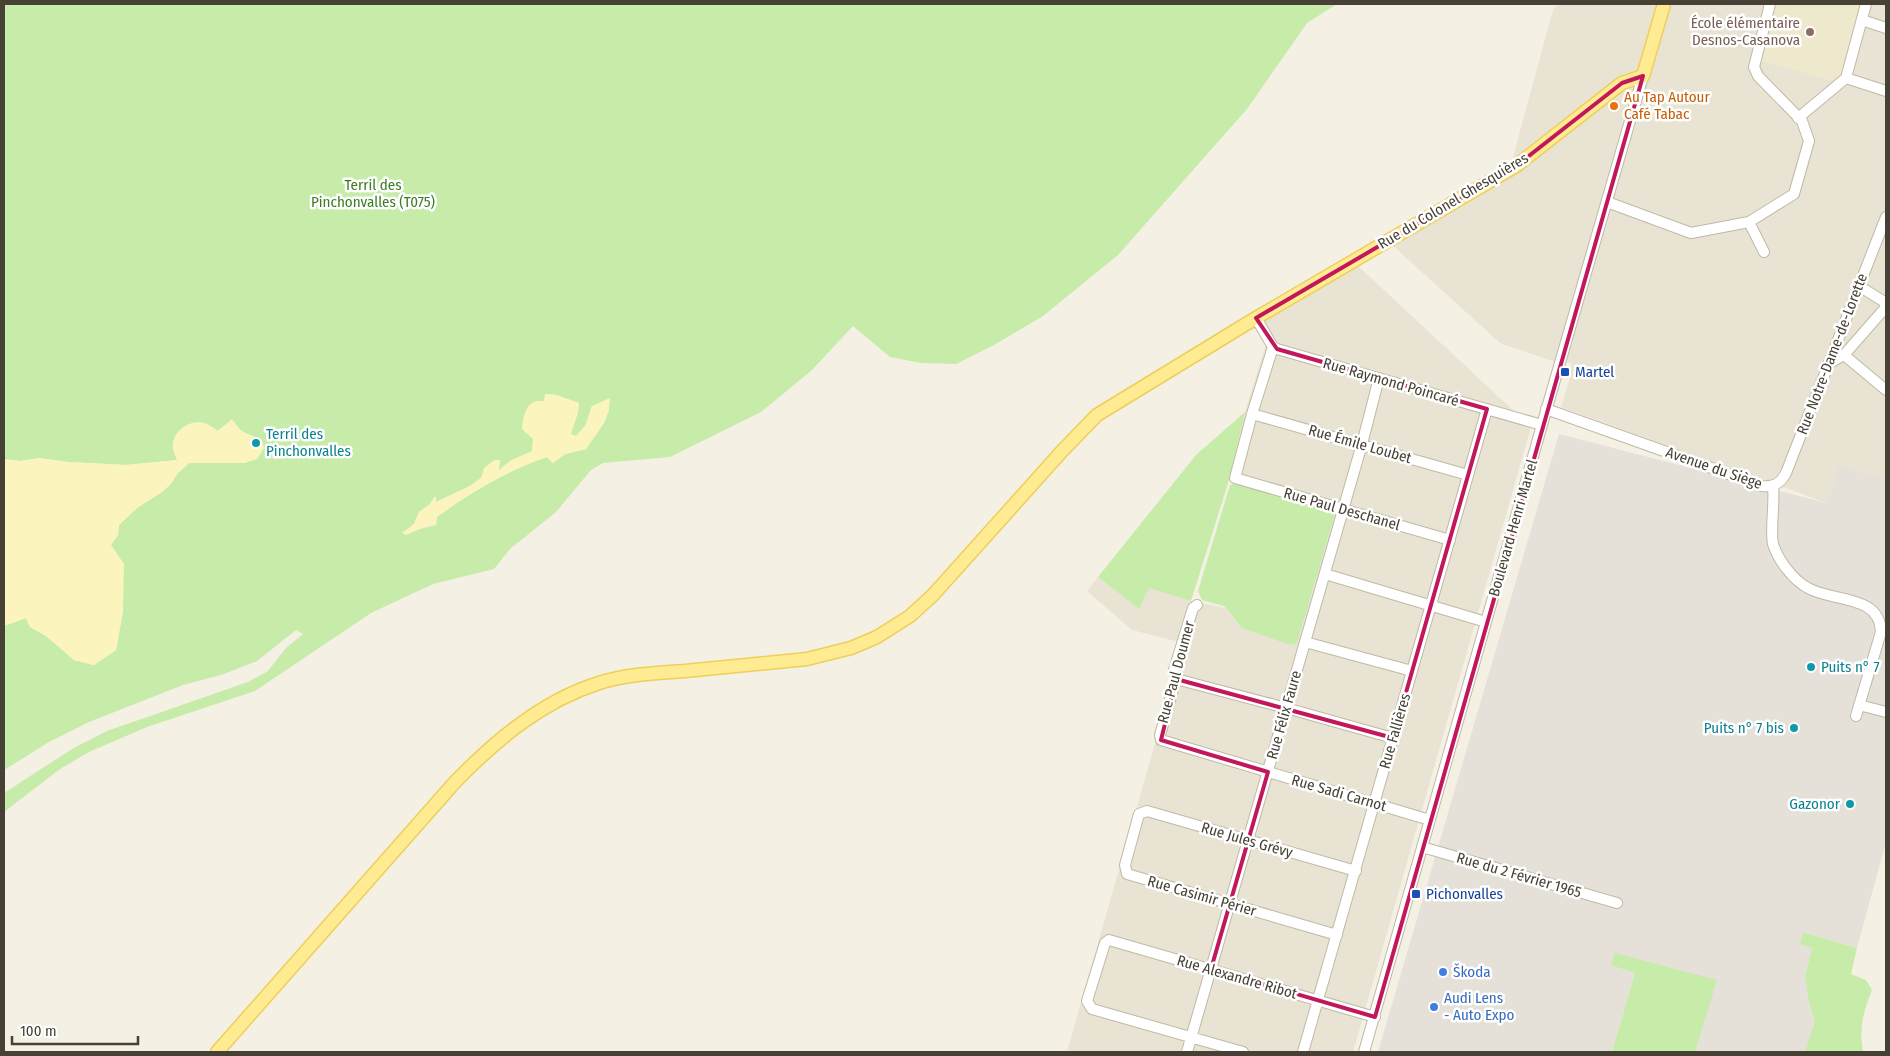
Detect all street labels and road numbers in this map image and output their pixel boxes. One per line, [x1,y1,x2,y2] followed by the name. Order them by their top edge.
[1375,149,1531,253] street label: Rue du Colonel Ghesquières
[1793,271,1871,437] street label: Rue Notre-Dame-de-Lorette
[1321,354,1461,410] street label: Rue Raymond Poincaré
[1306,421,1414,467] street label: Rue Émile Loubet
[1663,443,1765,493] street label: Avenue du Siège
[1485,457,1541,599] street label: Boulevard Henri Martel
[1282,484,1402,534] street label: Rue Paul Deschanel
[1154,618,1199,725] street label: Rue Paul Doumer
[1263,669,1305,761] street label: Rue Félix Faure
[1376,691,1414,771] street label: Rue Fallières
[1289,771,1389,815] street label: Rue Sadi Carnot
[1199,818,1295,862] street label: Rue Jules Grévy
[1454,849,1584,901] street label: Rue du 2 Février 1965
[1145,872,1259,920] street label: Rue Casimir Périer
[1175,951,1299,1003] street label: Rue Alexandre Ribot

